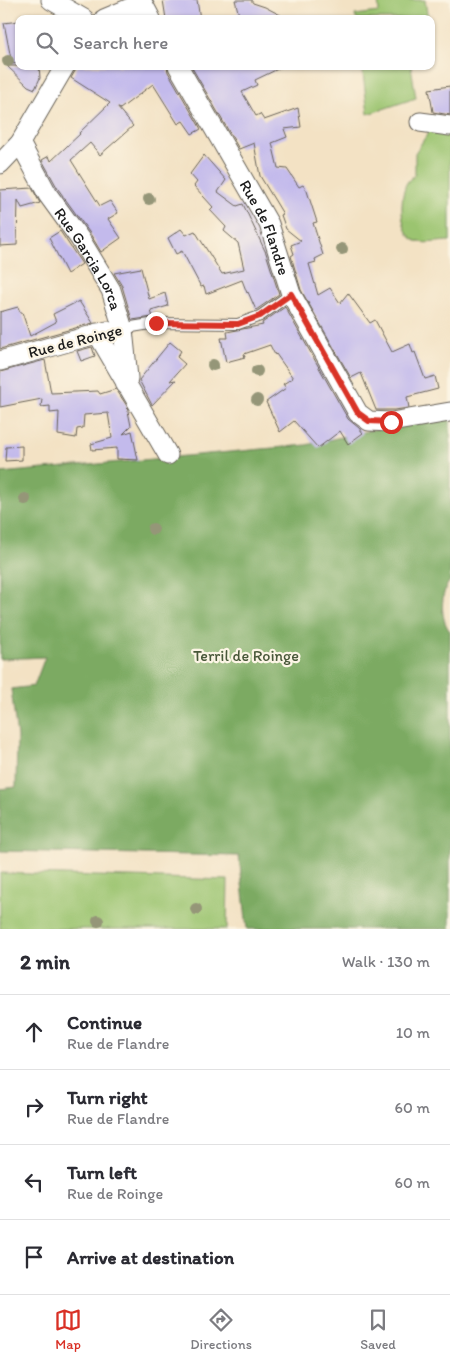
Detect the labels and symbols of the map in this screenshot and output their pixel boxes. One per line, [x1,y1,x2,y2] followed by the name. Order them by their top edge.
[236,176,294,277] street label: Rue de Flandre
[51,204,126,313] street label: Rue Garcia Lorca
[145,312,168,335] route end
[26,320,124,362] street label: Rue de Roinge
[380,411,403,434] route start
[193,646,299,665] park label: Terril de Roinge

